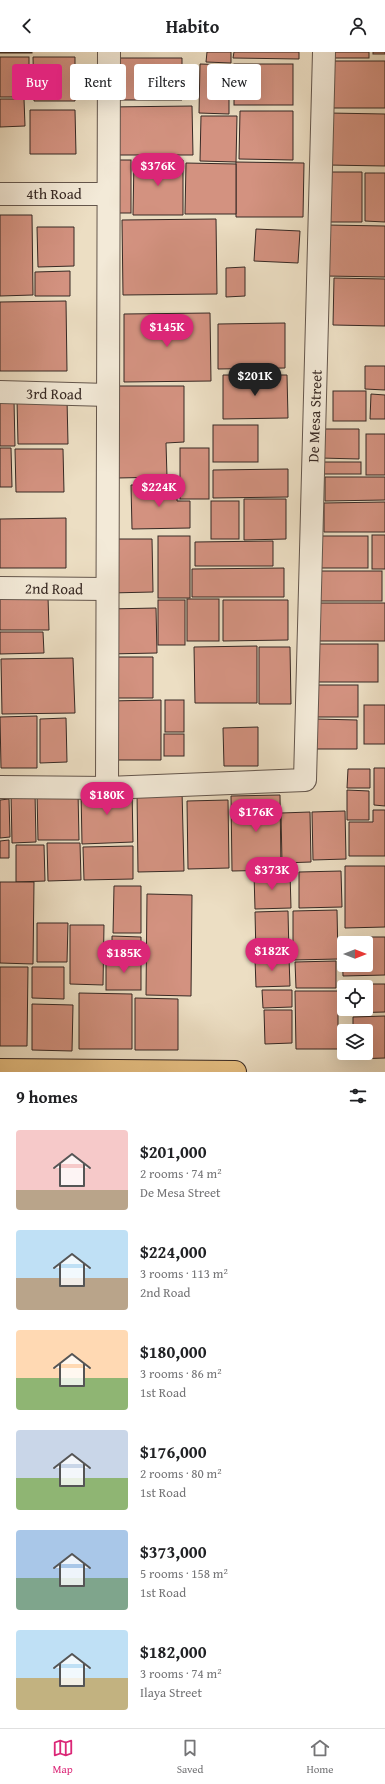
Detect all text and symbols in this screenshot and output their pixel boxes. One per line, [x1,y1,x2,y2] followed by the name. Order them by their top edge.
[166,13,219,40] text: Habito
[16,15,38,37] icon: back
[347,15,369,37] icon: person
[12,64,62,100] chip: Buy
[70,64,126,100] chip: Rent
[134,64,199,100] chip: Filters
[207,64,261,100] chip: New
[130,153,186,187] pin: $376K
[140,156,176,175] text: $376K
[26,183,82,204] street label: 4th Road
[139,314,195,348] pin: $145K
[149,317,185,336] text: $145K
[227,363,283,397] pin: $201K
[237,366,273,385] text: $201K
[302,368,327,463] street label: De Mesa Street
[26,383,82,404] street label: 3rd Road
[131,474,187,508] pin: $224K
[141,477,177,496] text: $224K
[25,577,83,600] street label: 2nd Road
[79,782,135,816] pin: $180K
[89,785,125,804] text: $180K
[228,799,284,833] pin: $176K
[238,802,274,821] text: $176K
[244,857,300,891] pin: $373K
[254,860,290,879] text: $373K
[337,936,373,972] north arrow
[337,936,373,1060] map controls
[244,938,300,972] pin: $182K
[96,940,152,974] pin: $185K
[254,941,290,960] text: $182K
[106,943,142,962] text: $185K
[337,980,373,1016] button: locate
[337,1024,373,1060] button: layers
[16,1084,78,1109] text: 9 homes
[347,1085,369,1107] icon: filters
[140,1139,206,1164] text: $201,000
[48,1146,96,1194] icon: home
[140,1164,222,1183] text: 2 rooms · 74 m²
[140,1183,221,1202] text: De Mesa Street
[140,1239,206,1264] text: $224,000
[48,1246,96,1294] icon: home
[140,1264,228,1283] text: 3 rooms · 113 m²
[140,1283,191,1302] text: 2nd Road
[140,1339,206,1364] text: $180,000
[48,1346,96,1394] icon: home
[140,1364,222,1383] text: 3 rooms · 86 m²
[140,1383,186,1402] text: 1st Road
[140,1439,206,1464] text: $176,000
[48,1446,96,1494] icon: home
[140,1464,222,1483] text: 2 rooms · 80 m²
[140,1483,186,1502] text: 1st Road
[140,1539,206,1564] text: $373,000
[48,1546,96,1594] icon: home
[140,1564,228,1583] text: 5 rooms · 158 m²
[140,1583,186,1602] text: 1st Road
[140,1639,206,1664] text: $182,000
[48,1646,96,1694] icon: home
[140,1664,222,1683] text: 3 rooms · 74 m²
[140,1683,202,1702] text: Ilaya Street
[52,1737,74,1777] tab: Map
[177,1737,203,1777] tab: Saved
[306,1737,333,1777] tab: Home

